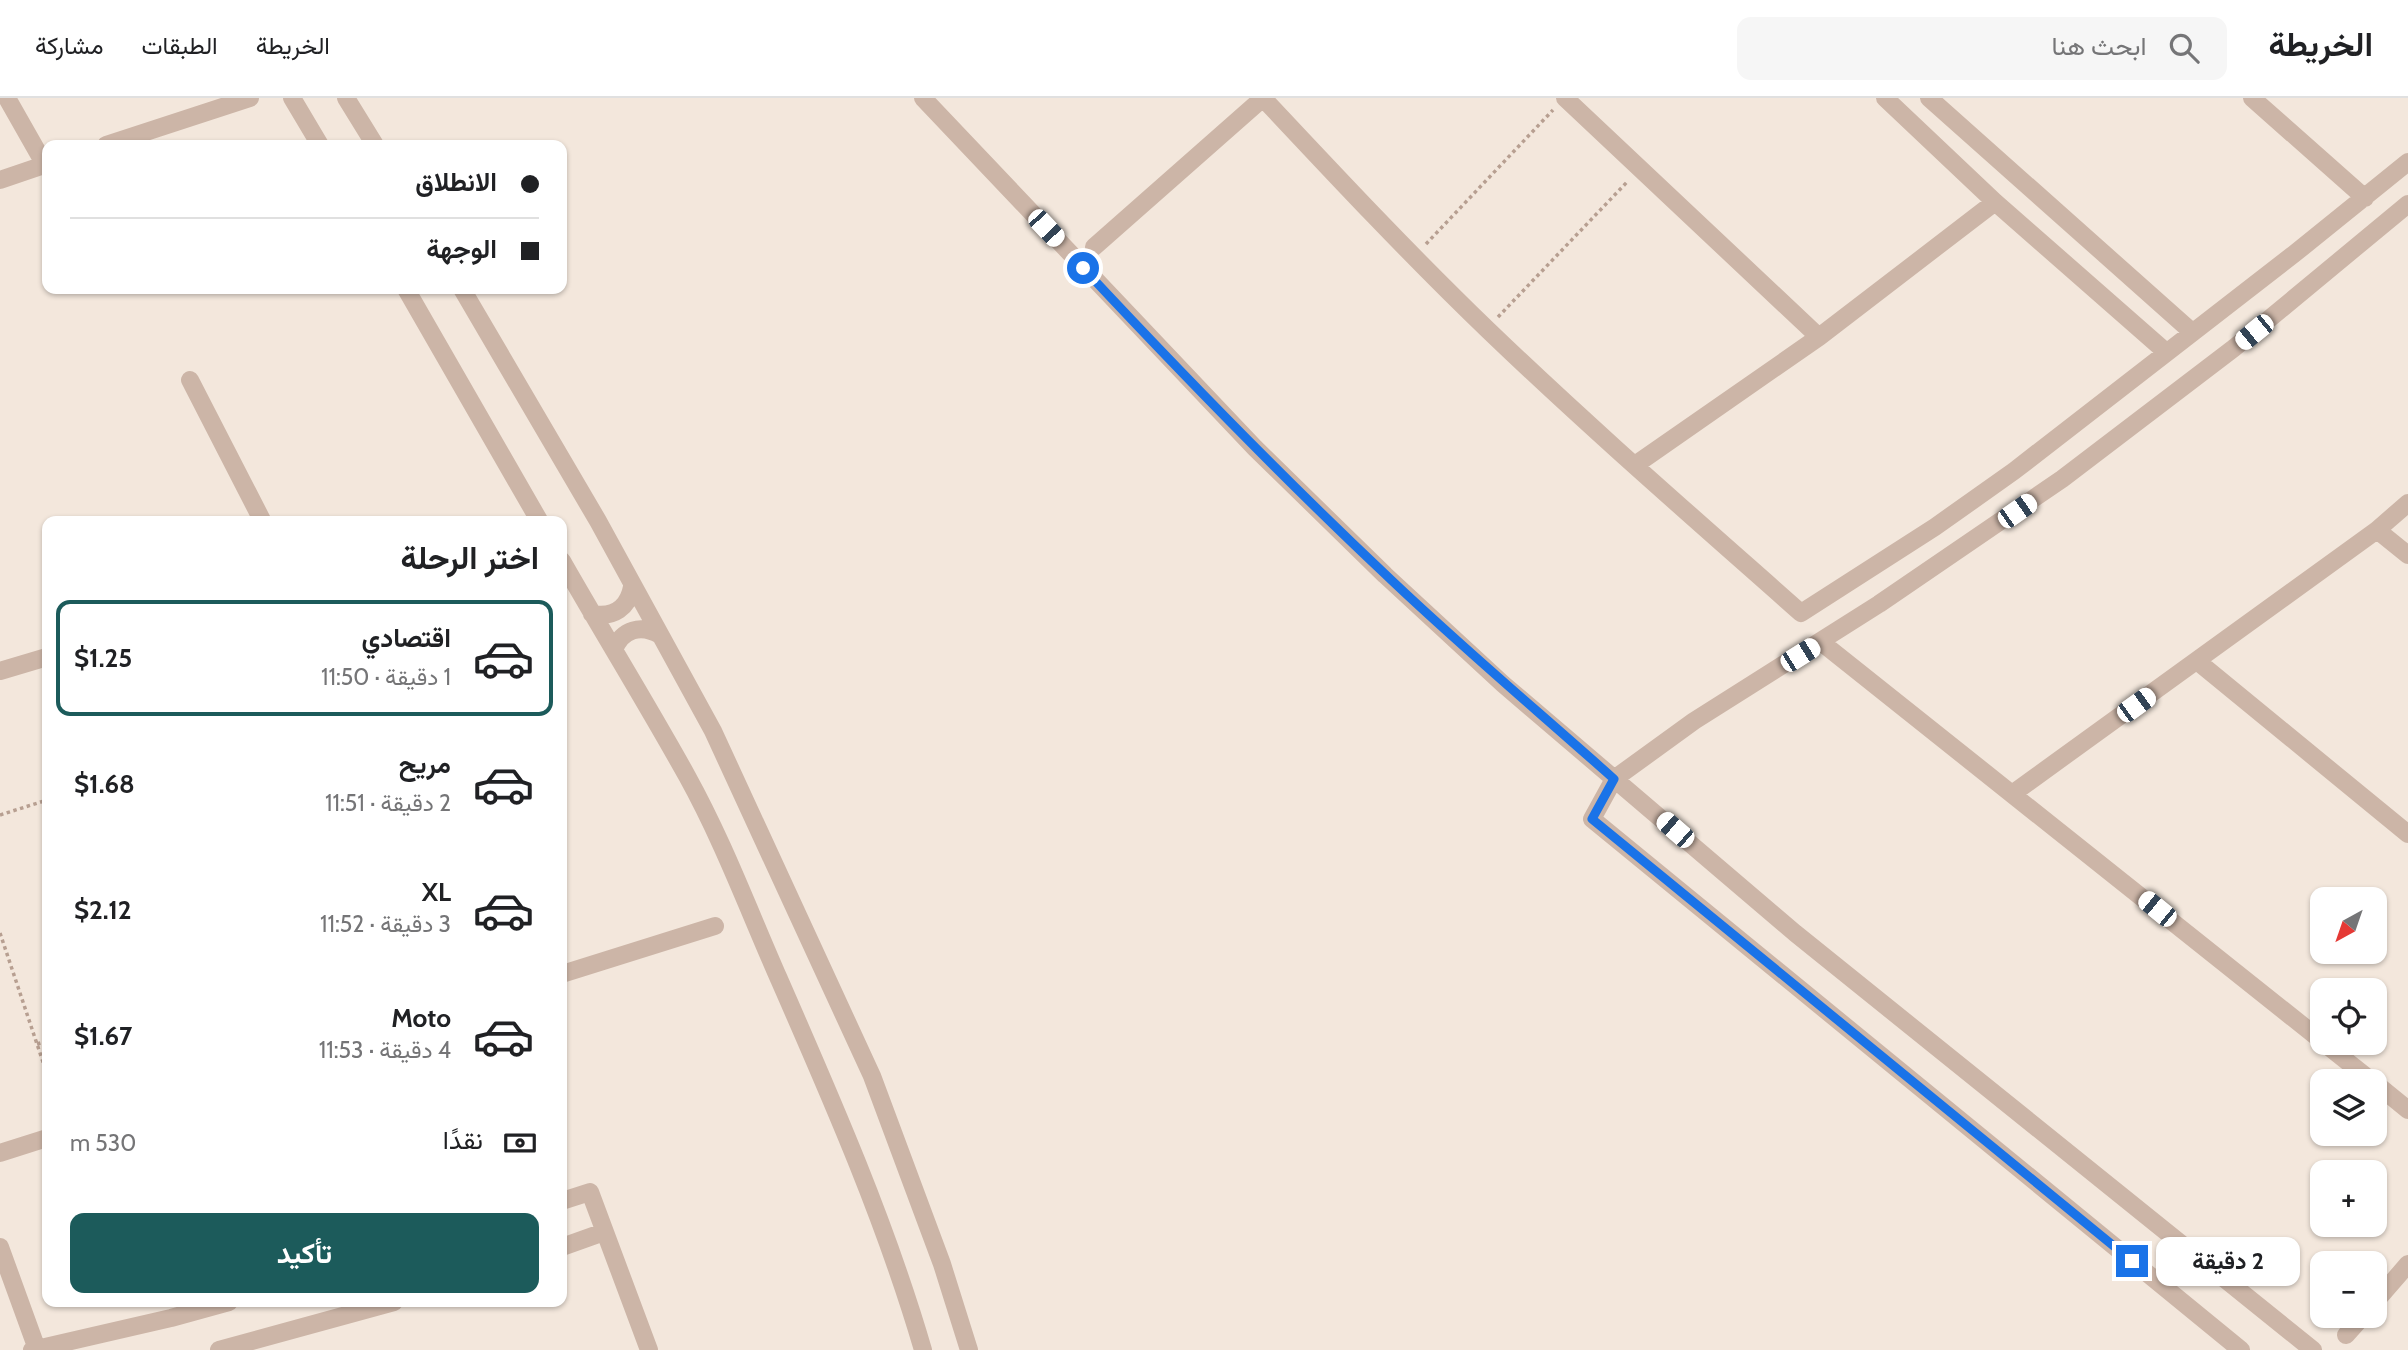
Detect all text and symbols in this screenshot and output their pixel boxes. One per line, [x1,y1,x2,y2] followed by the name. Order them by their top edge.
[1737,17,2227,80] search box
[2269,24,2373,64] text: الخريطة
[2165,29,2203,67] icon: search
[2051,30,2147,62] text: ابحث هنا
[35,31,103,60] text: مشاركة
[141,31,218,60] text: الطبقات
[256,31,330,60] text: الخريطة
[415,166,497,198] text: الانطلاق
[1024,205,1069,251] car
[426,233,497,265] text: الوجهة
[1067,252,1099,284] route start
[2232,311,2277,353] car
[1994,490,2041,532] car
[401,538,539,577] text: اختر الرحلة
[362,622,451,654] text: اقتصادي
[472,627,535,690] icon: car
[1777,635,1824,675] car
[74,642,132,674] text: $1.25
[321,663,451,691] text: 1 دقيقة · 11:50
[2113,684,2160,726] car
[399,748,451,780] text: مريح
[472,753,535,816] icon: car
[74,768,135,800] text: $1.68
[325,789,451,817] text: 2 دقيقة · 11:51
[1653,808,1698,852] car
[422,876,451,908] text: XL
[472,879,535,942] icon: car
[2310,887,2387,964] north arrow
[2310,887,2387,1328] map controls
[2135,888,2180,930] car
[74,894,132,926] text: $2.12
[320,910,451,938] text: 3 دقيقة · 11:52
[2310,978,2387,1055] button: locate
[391,1002,451,1034] text: Moto
[472,1005,535,1068] icon: car
[74,1020,132,1052] text: $1.67
[319,1036,451,1064] text: 4 دقيقة · 11:53
[2310,1069,2387,1146] button: layers
[443,1124,483,1156] text: نقدًا
[501,1124,539,1162] icon: cash
[70,1129,136,1157] text: 530 m
[2310,1160,2387,1237] button: +
[70,1213,539,1293] button: تأكيد
[2156,1236,2300,1286] callout: 2 دقيقة
[2116,1245,2148,1277] route end
[2192,1247,2264,1275] text: 2 دقيقة
[2310,1251,2387,1328] button: −

